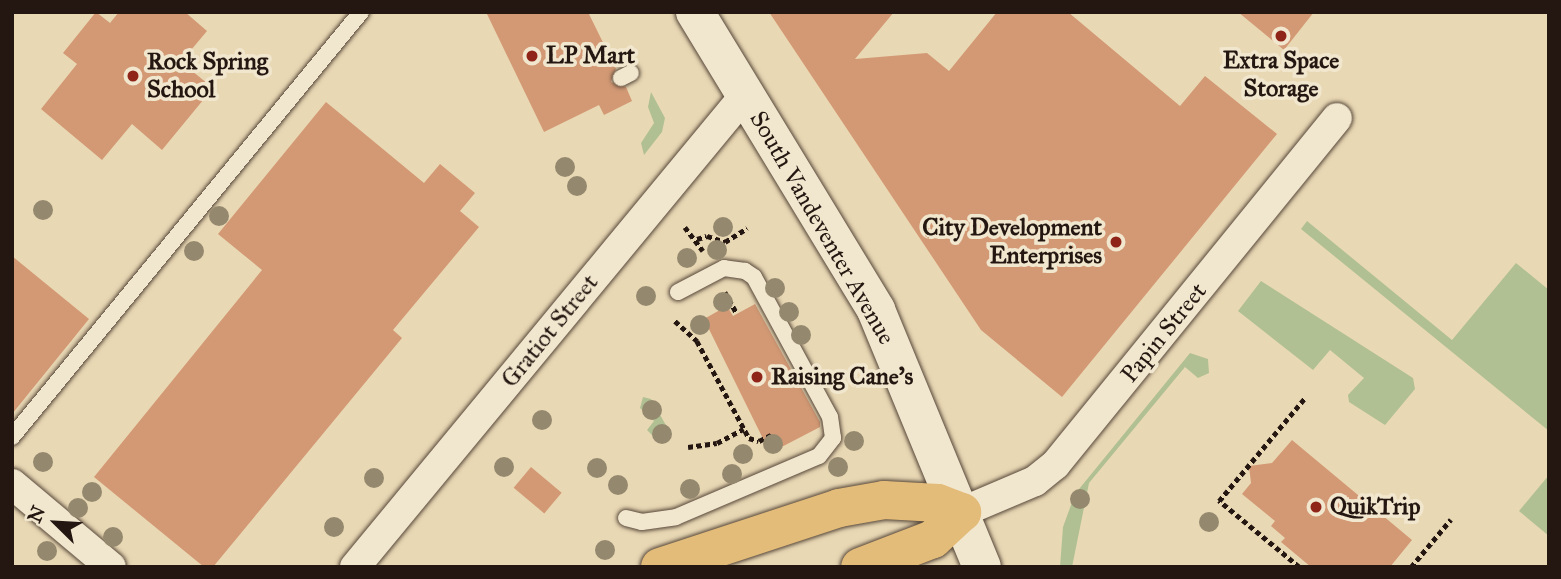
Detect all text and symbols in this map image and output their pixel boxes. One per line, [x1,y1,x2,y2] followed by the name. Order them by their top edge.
[1273,28,1289,44] marker: Extra Space Storage
[546,42,635,70] place label: LP Mart
[1223,47,1339,103] place label: Extra Space Storage
[147,48,268,104] place label: Rock Spring School
[524,48,540,64] marker: LP Mart
[125,68,141,84] marker: Rock Spring School
[743,106,901,350] street label: South Vandeventer Avenue
[922,214,1102,270] place label: City Development Enterprises
[1108,234,1124,250] marker: City Development Enterprises
[496,269,604,393] street label: Gratiot Street
[1115,277,1213,389] street label: Papin Street
[771,363,913,391] place label: Raising Cane's
[749,369,765,385] marker: Raising Cane's
[21,488,91,558] north arrow
[1330,493,1420,521] place label: QuikTrip
[1308,499,1324,515] marker: QuikTrip
[23,502,50,526] text: N

